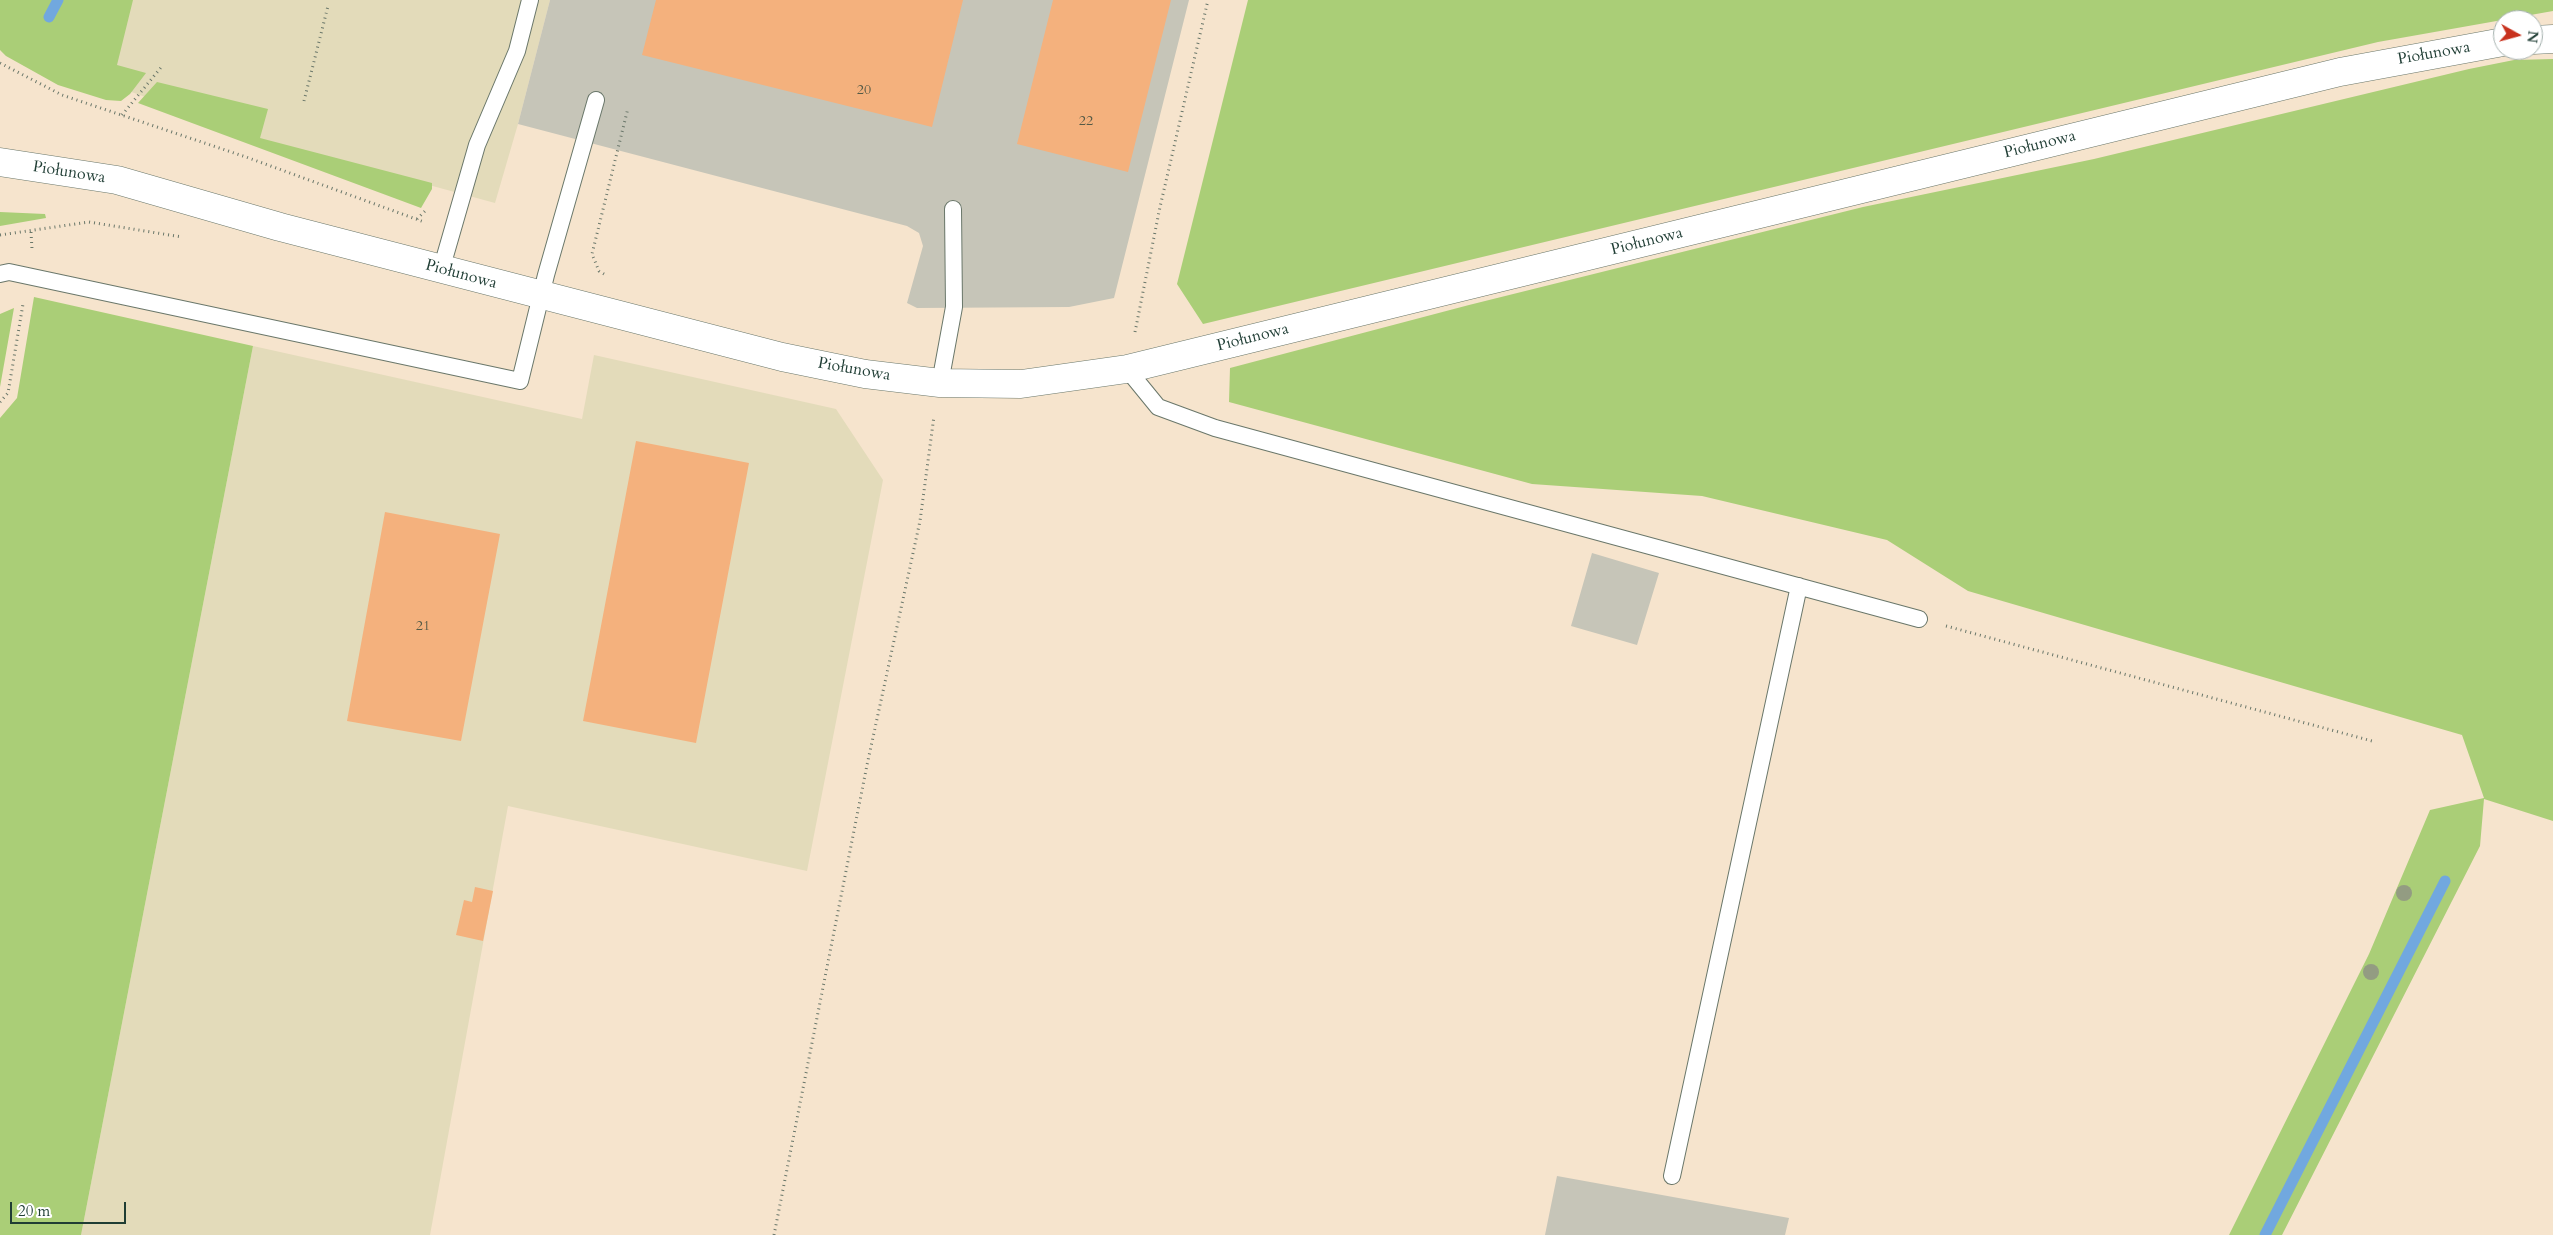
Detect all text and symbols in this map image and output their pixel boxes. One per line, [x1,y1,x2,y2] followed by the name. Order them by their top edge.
[2493,10,2543,60] north arrow
[2522,30,2543,44] text: N
[2396,38,2472,70] street label: Piołunowa
[857,83,871,99] house number: 20
[1079,114,1093,130] house number: 22
[2002,127,2078,163] street label: Piołunowa
[31,158,107,188] street label: Piołunowa
[1609,224,1685,260] street label: Piołunowa
[423,256,499,294] street label: Piołunowa
[1215,320,1291,356] street label: Piołunowa
[816,354,892,386] street label: Piołunowa
[416,619,430,635] house number: 21
[12,1192,129,1224] scale bar
[18,1201,50,1221] text: 20 m

